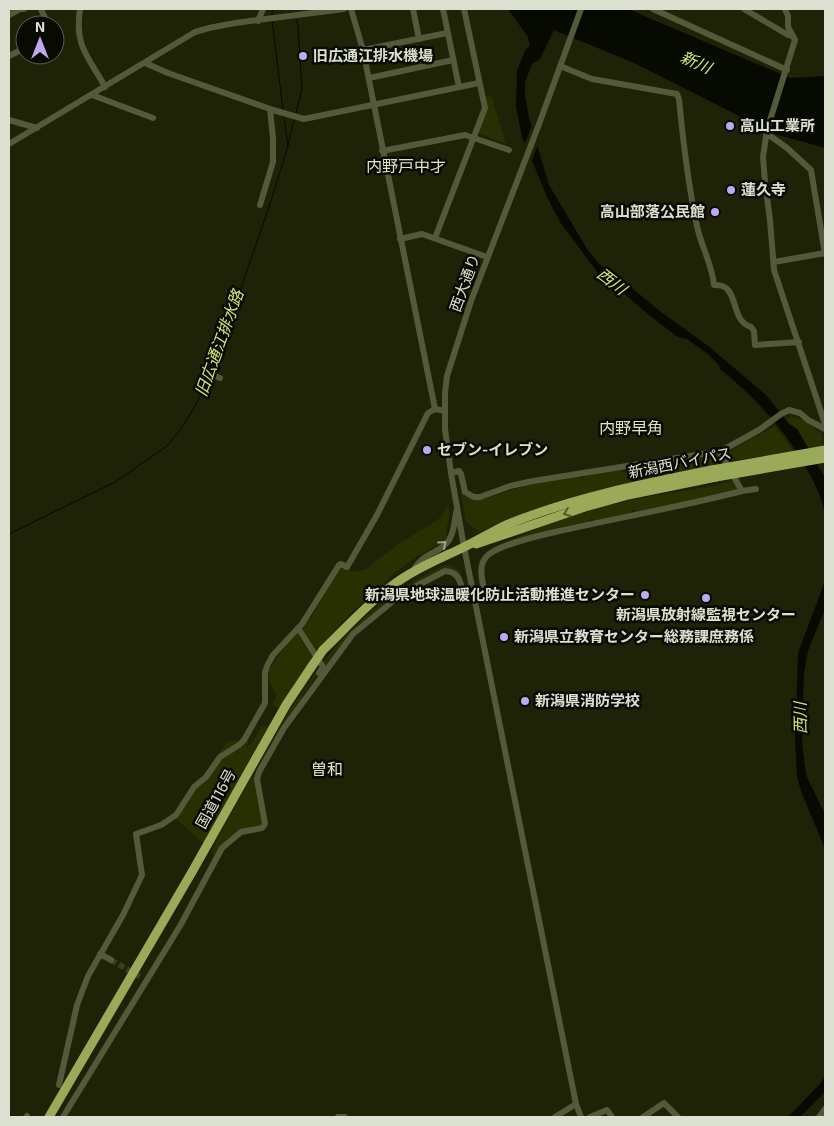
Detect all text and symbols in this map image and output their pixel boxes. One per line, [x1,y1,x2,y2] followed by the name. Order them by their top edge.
[15,15,65,65] north arrow
[35,18,45,35] text: N
[313,46,433,64] place label: 旧広通江排水機場
[678,46,717,78] water label: 新川
[297,50,309,62] marker: 旧広通江排水機場
[740,116,815,134] place label: 高山工業所
[724,120,736,132] marker: 高山工業所
[366,156,446,175] district label: 内野戸中才
[741,180,786,198] place label: 蓮久寺
[725,184,737,196] marker: 蓮久寺
[600,202,705,220] place label: 高山部落公民館
[709,206,721,218] marker: 高山部落公民館
[445,251,483,314] street label: 西大通り
[594,263,632,299] water label: 西川
[190,285,247,399] water label: 旧広通江排水路
[599,418,663,437] district label: 内野早角
[437,440,548,458] place label: セブン-イレブン
[627,443,733,481] street label: 新潟西バイパス
[421,444,433,456] marker: セブン-イレブン
[563,507,572,517] one-way arrow
[437,541,446,550] one-way arrow
[365,585,635,603] place label: 新潟県地球温暖化防止活動推進センター
[639,589,651,601] marker: 新潟県地球温暖化防止活動推進センター
[700,592,712,604] marker: 新潟県放射線監視センター
[616,605,796,623] place label: 新潟県放射線監視センター
[514,627,754,645] place label: 新潟県立教育センター総務課庶務係
[498,631,510,643] marker: 新潟県立教育センター総務課庶務係
[535,691,640,709] place label: 新潟県消防学校
[519,695,531,707] marker: 新潟県消防学校
[790,700,809,734] water label: 西川
[311,759,343,778] district label: 曽和
[191,765,239,832] street label: 国道116号

